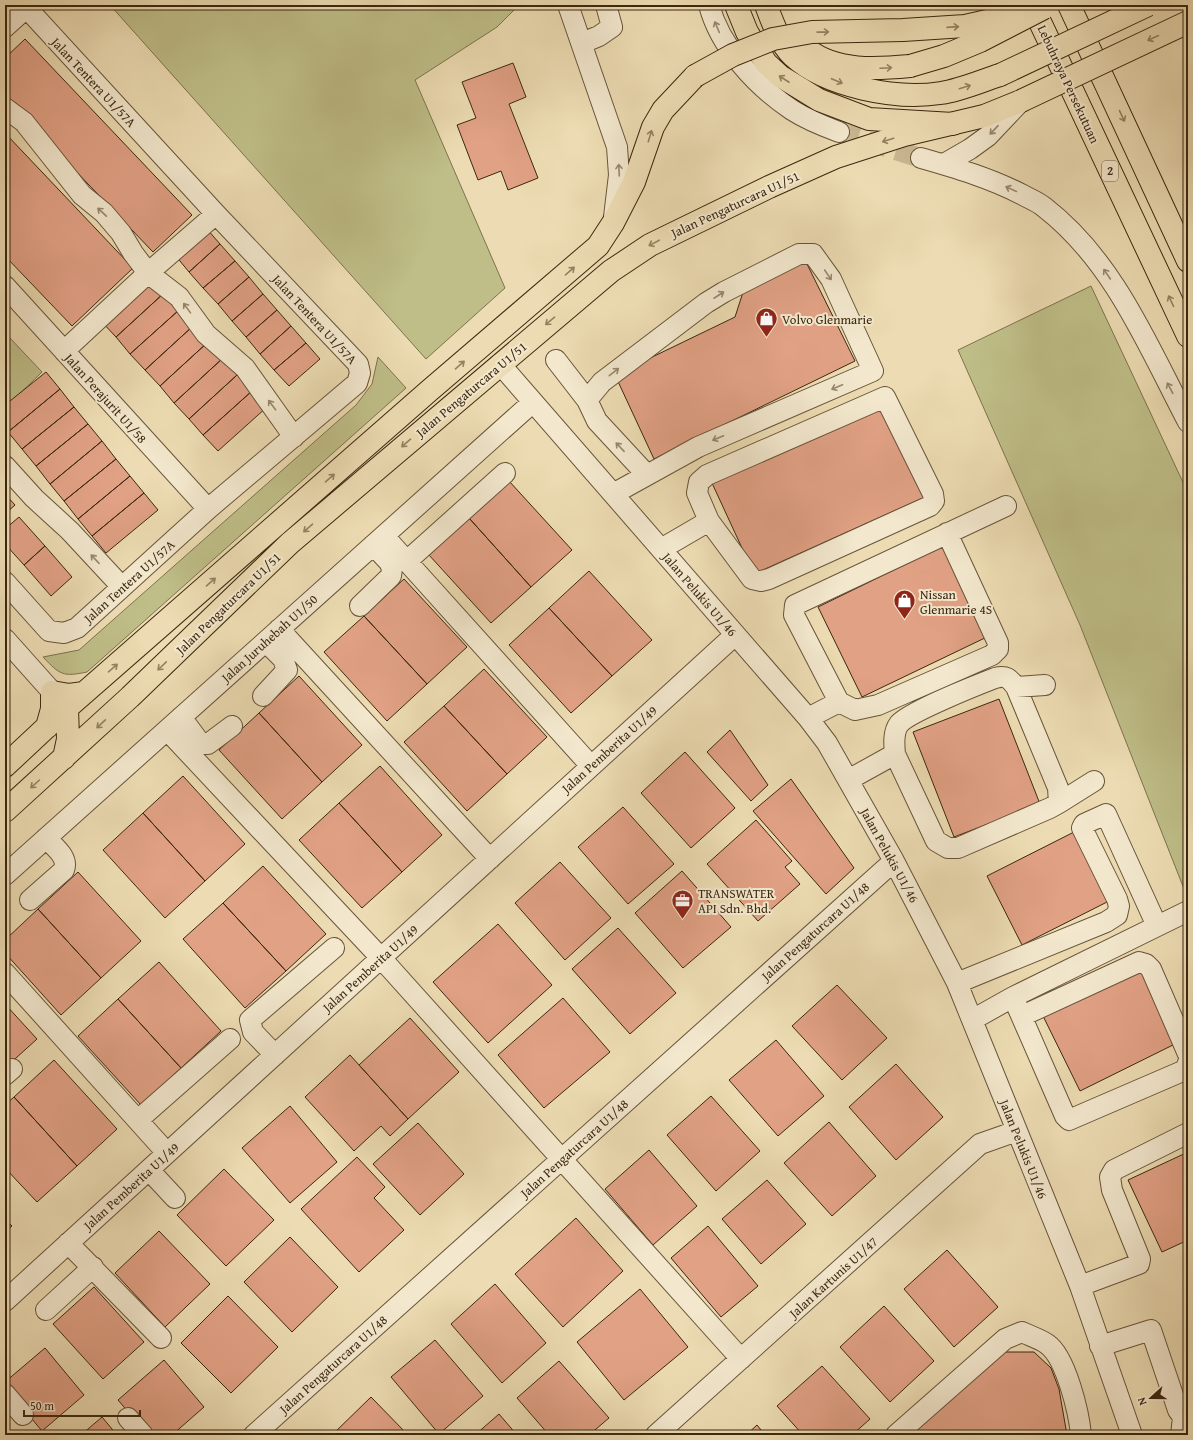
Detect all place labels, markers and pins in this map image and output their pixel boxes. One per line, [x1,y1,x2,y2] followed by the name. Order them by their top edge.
[754,306,780,339] shop icon: Volvo Glenmarie
[782,310,872,329] place label: Volvo Glenmarie
[920,585,992,619] place label: Nissan Glenmarie 4S
[891,588,917,621] shop icon: Nissan Glenmarie 4S
[698,884,775,918] place label: TRANSWATER API Sdn. Bhd.
[670,887,696,920] office icon: TRANSWATER API Sdn. Bhd.

